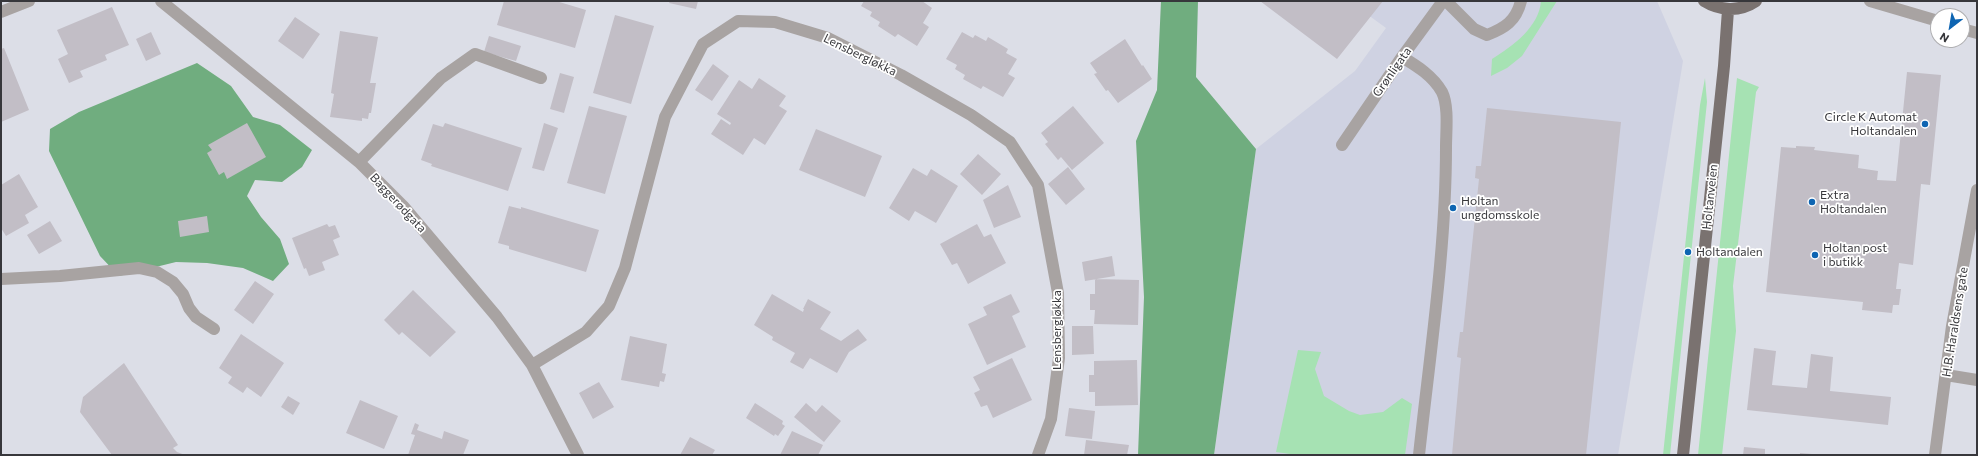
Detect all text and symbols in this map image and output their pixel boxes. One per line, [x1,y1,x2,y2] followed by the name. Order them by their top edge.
[1930,8,1970,48] north arrow
[1937,30,1951,46] text: N
[821,31,899,79] street label: Lensbergløkka
[1370,44,1414,100] street label: Grønligata
[1825,110,1917,138] place label: Circle K Automat Holtandalen
[1920,119,1930,129] marker: Circle K Automat Holtandalen
[1699,164,1721,230] street label: Holtanveien
[367,170,429,236] street label: Baggerødgata
[1820,188,1887,216] place label: Extra Holtandalen
[1461,194,1539,222] place label: Holtan ungdomsskole
[1807,197,1817,207] marker: Extra Holtandalen
[1448,203,1458,213] marker: Holtan ungdomsskole
[1823,241,1887,269] place label: Holtan post i butikk
[1696,245,1763,259] place label: Holtandalen
[1683,247,1693,257] marker: Holtandalen
[1810,250,1820,260] marker: Holtan post i butikk
[1939,266,1971,378] street label: H.B. Haraldsens gate
[1050,290,1064,370] street label: Lensbergløkka

